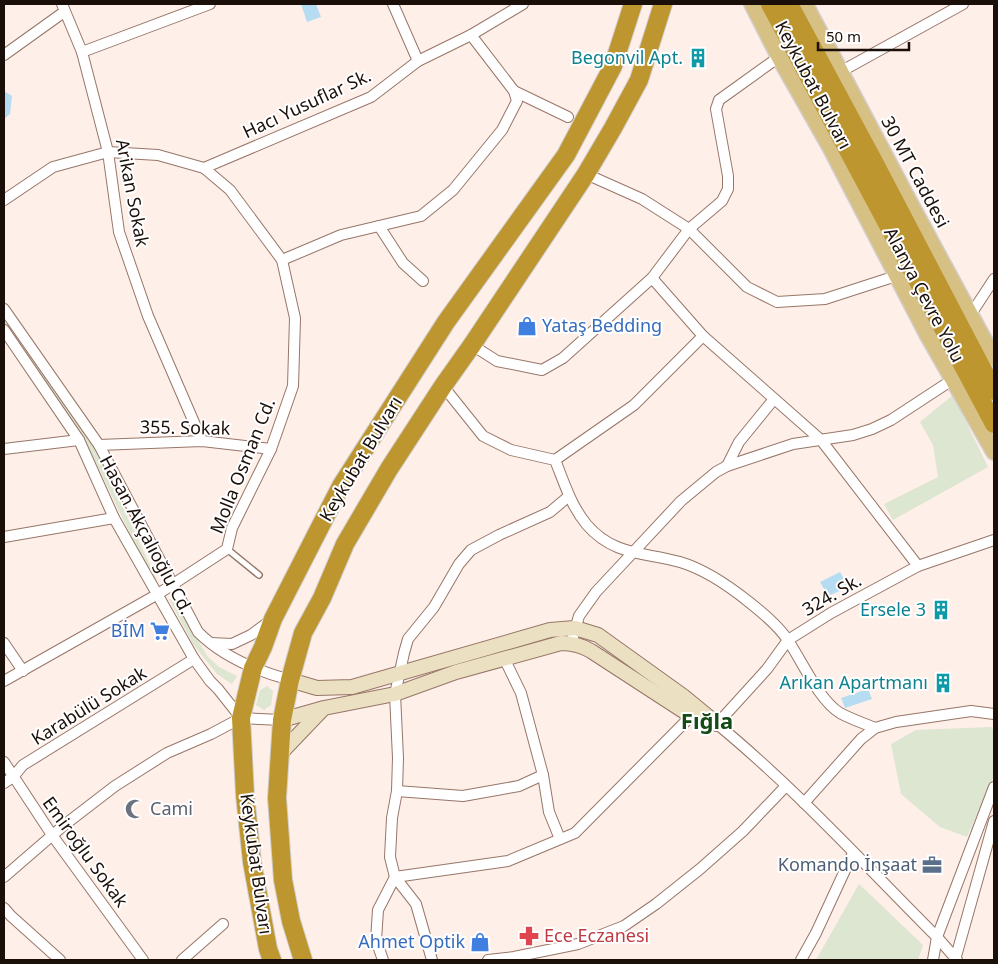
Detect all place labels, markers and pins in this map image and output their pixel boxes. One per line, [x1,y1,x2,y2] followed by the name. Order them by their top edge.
[571,45,683,69] place label: Begonvil Apt.
[687,47,709,69] building icon: Begonvil Apt.
[542,313,662,337] place label: Yataş Bedding
[516,315,538,337] shop icon: Yataş Bedding
[860,597,926,621] place label: Ersele 3
[930,599,952,621] building icon: Ersele 3
[111,618,145,642] place label: BİM
[149,620,171,642] supermarket icon: BİM
[780,670,928,694] place label: Arıkan Apartmanı
[932,672,954,694] building icon: Arıkan Apartmanı
[150,796,193,820] place label: Cami
[124,798,146,820] mosque icon: Cami
[778,852,918,876] place label: Komando İnşaat
[921,854,943,876] office icon: Komando İnşaat
[544,923,649,947] place label: Ece Eczanesi
[518,925,540,947] pharmacy icon: Ece Eczanesi
[358,929,465,953] place label: Ahmet Optik
[469,931,491,953] shop icon: Ahmet Optik

